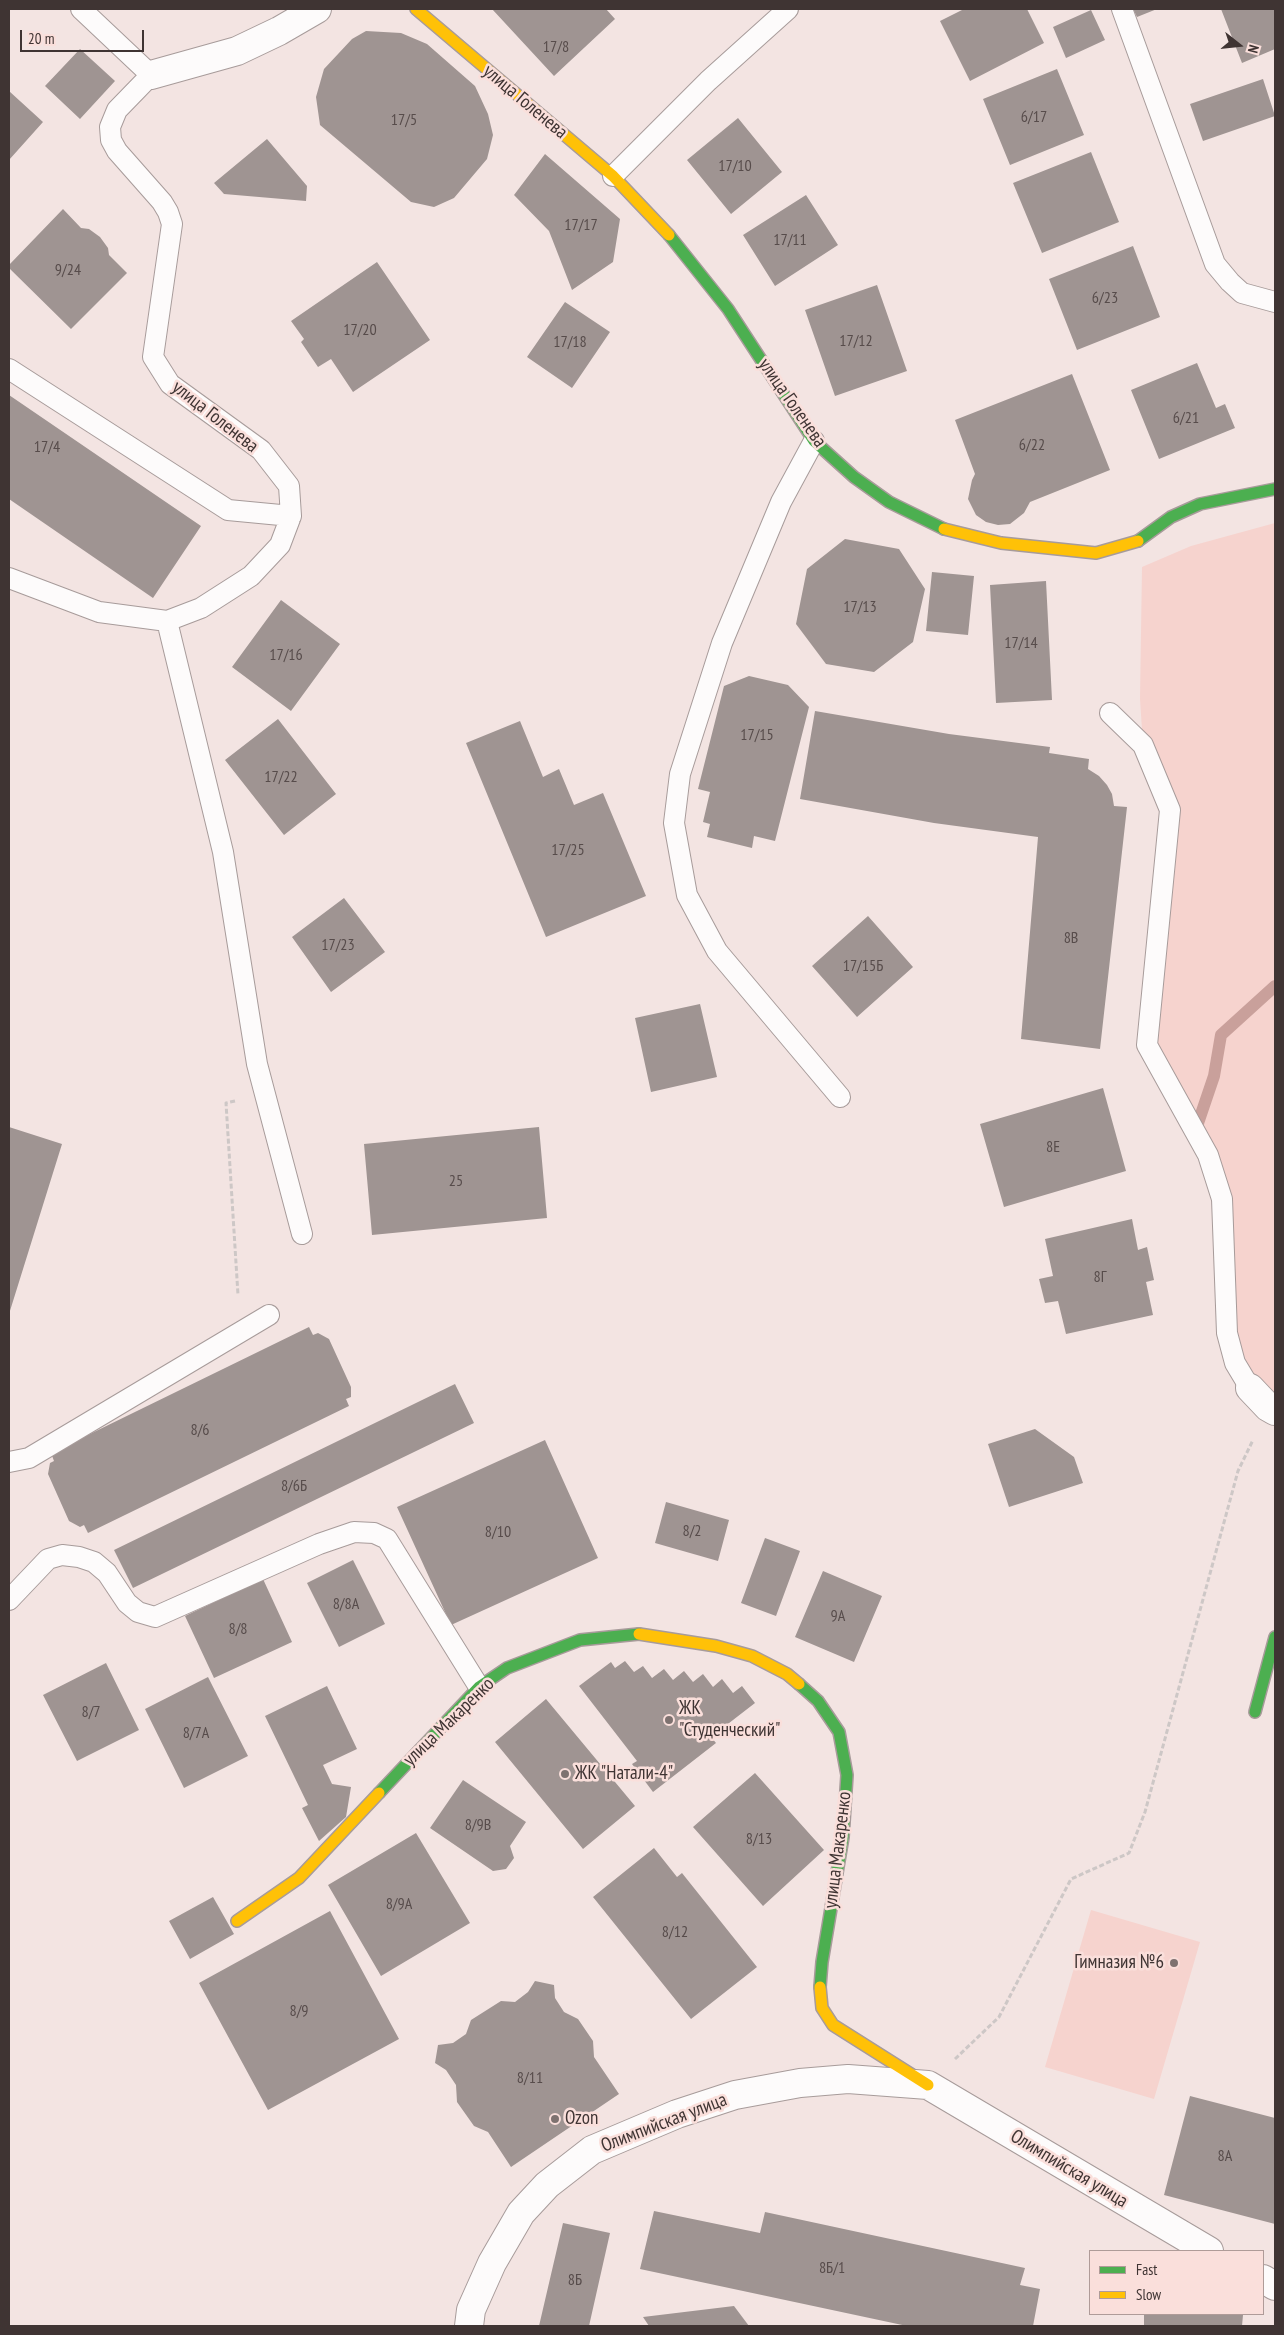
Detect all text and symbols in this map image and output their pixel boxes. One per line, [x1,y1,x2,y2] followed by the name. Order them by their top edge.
[22,20,146,52] scale bar
[1214,20,1264,70] north arrow
[28,29,54,48] text: 20 m
[543,37,569,57] house number: 17/8
[1244,43,1263,55] text: N
[478,60,572,144] street label: улица Голенева
[1021,107,1047,127] house number: 6/17
[391,110,417,130] house number: 17/5
[718,156,752,176] house number: 17/10
[564,215,598,235] house number: 17/17
[773,230,807,250] house number: 17/11
[55,260,81,280] house number: 9/24
[1092,288,1118,308] house number: 6/23
[343,320,377,340] house number: 17/20
[839,331,873,351] house number: 17/12
[553,332,587,352] house number: 17/18
[753,354,831,452] street label: улица Голенева
[167,376,263,458] street label: улица Голенева
[1173,408,1199,428] house number: 6/21
[1019,435,1045,455] house number: 6/22
[34,437,60,457] house number: 17/4
[843,597,877,617] house number: 17/13
[1004,633,1038,653] house number: 17/14
[269,645,303,665] house number: 17/16
[740,725,774,745] house number: 17/15
[264,767,298,787] house number: 17/22
[551,840,585,860] house number: 17/25
[1064,928,1078,948] house number: 8В
[321,935,355,955] house number: 17/23
[843,956,883,976] house number: 17/15Б
[1046,1137,1060,1157] house number: 8Е
[449,1171,463,1191] house number: 25
[1094,1267,1106,1287] house number: 8Г
[190,1420,210,1440] house number: 8/6
[281,1476,307,1496] house number: 8/6Б
[682,1521,702,1541] house number: 8/2
[485,1522,511,1542] house number: 8/10
[333,1594,359,1614] house number: 8/8А
[831,1606,845,1626] house number: 9А
[228,1619,248,1639] house number: 8/8
[399,1673,499,1771] street label: улица Макаренко
[679,1698,780,1742] place label: ЖК "Студенческий"
[81,1702,101,1722] house number: 8/7
[663,1714,675,1726] marker: ЖК "Студенческий"
[183,1723,209,1743] house number: 8/7А
[575,1763,673,1785] place label: ЖК "Натали-4"
[559,1768,571,1780] marker: ЖК "Натали-4"
[820,1790,856,1910] street label: улица Макаренко
[465,1815,491,1835] house number: 8/9В
[746,1829,772,1849] house number: 8/13
[386,1894,412,1914] house number: 8/9А
[662,1922,688,1942] house number: 8/12
[1074,1952,1164,1974] place label: Гимназия №6
[1168,1957,1180,1969] marker: Гимназия №6
[289,2001,309,2021] house number: 8/9
[517,2068,543,2088] house number: 8/11
[598,2089,730,2157] street label: Олимпийская улица
[565,2108,598,2130] place label: Ozon
[549,2113,561,2125] marker: Ozon
[1006,2125,1132,2213] street label: Олимпийская улица
[1218,2146,1232,2166] house number: 8А
[1089,2250,1264,2315] legend
[819,2258,845,2278] house number: 8Б/1
[1136,2260,1157,2279] text: Fast
[568,2270,582,2290] house number: 8Б
[1136,2285,1161,2304] text: Slow

